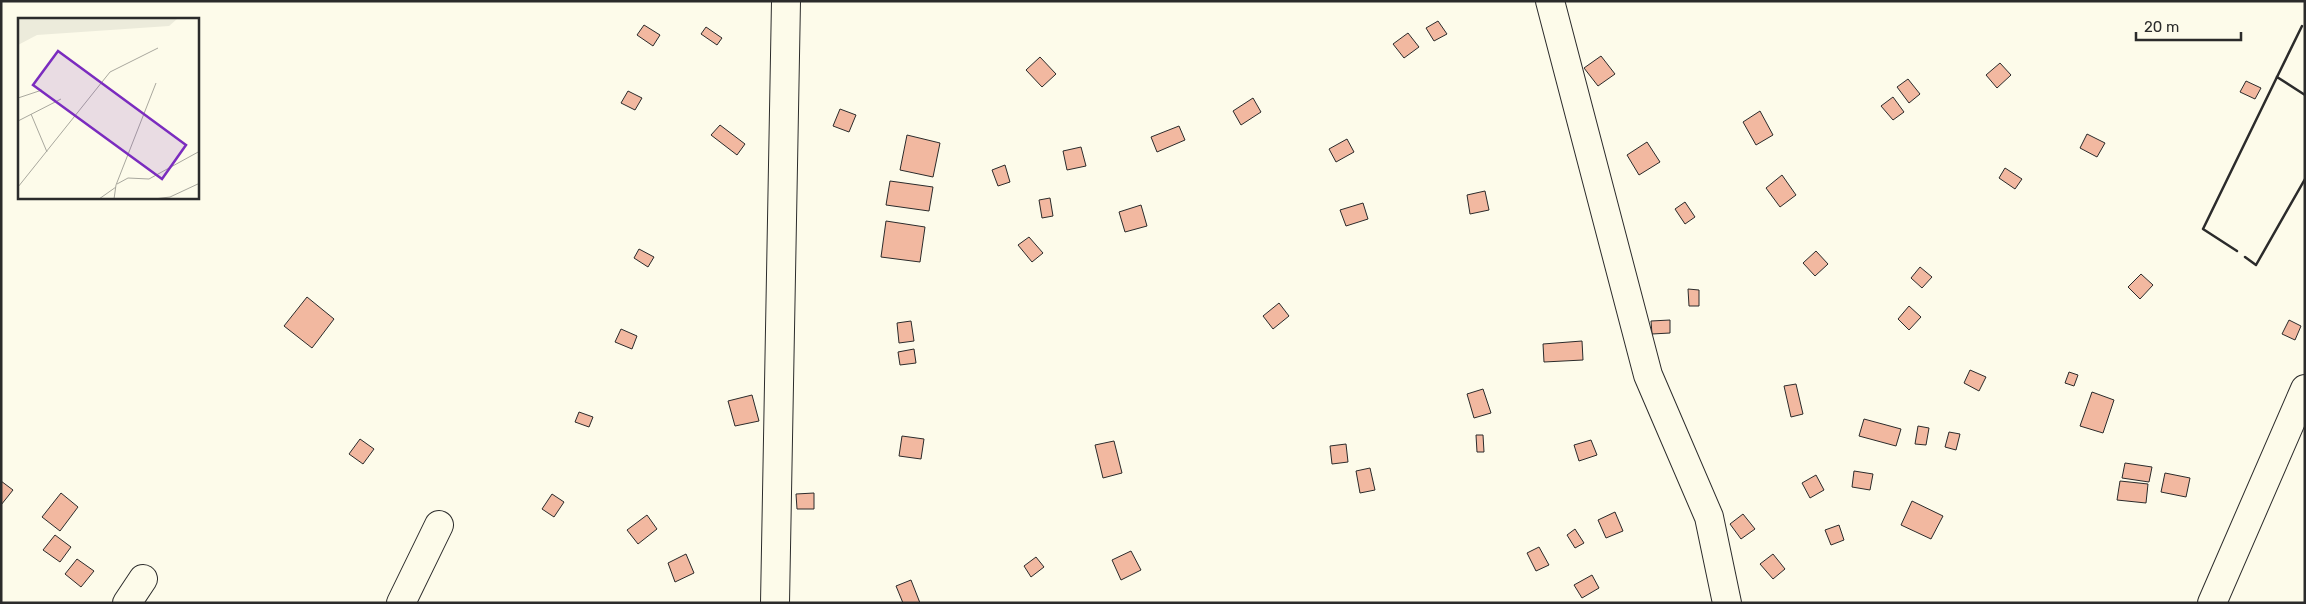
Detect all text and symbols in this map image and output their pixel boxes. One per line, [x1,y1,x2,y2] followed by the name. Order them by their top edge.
[2136,10,2241,42] scale bar
[18,18,199,199] inset map
[2144,18,2179,36] text: 20 m

